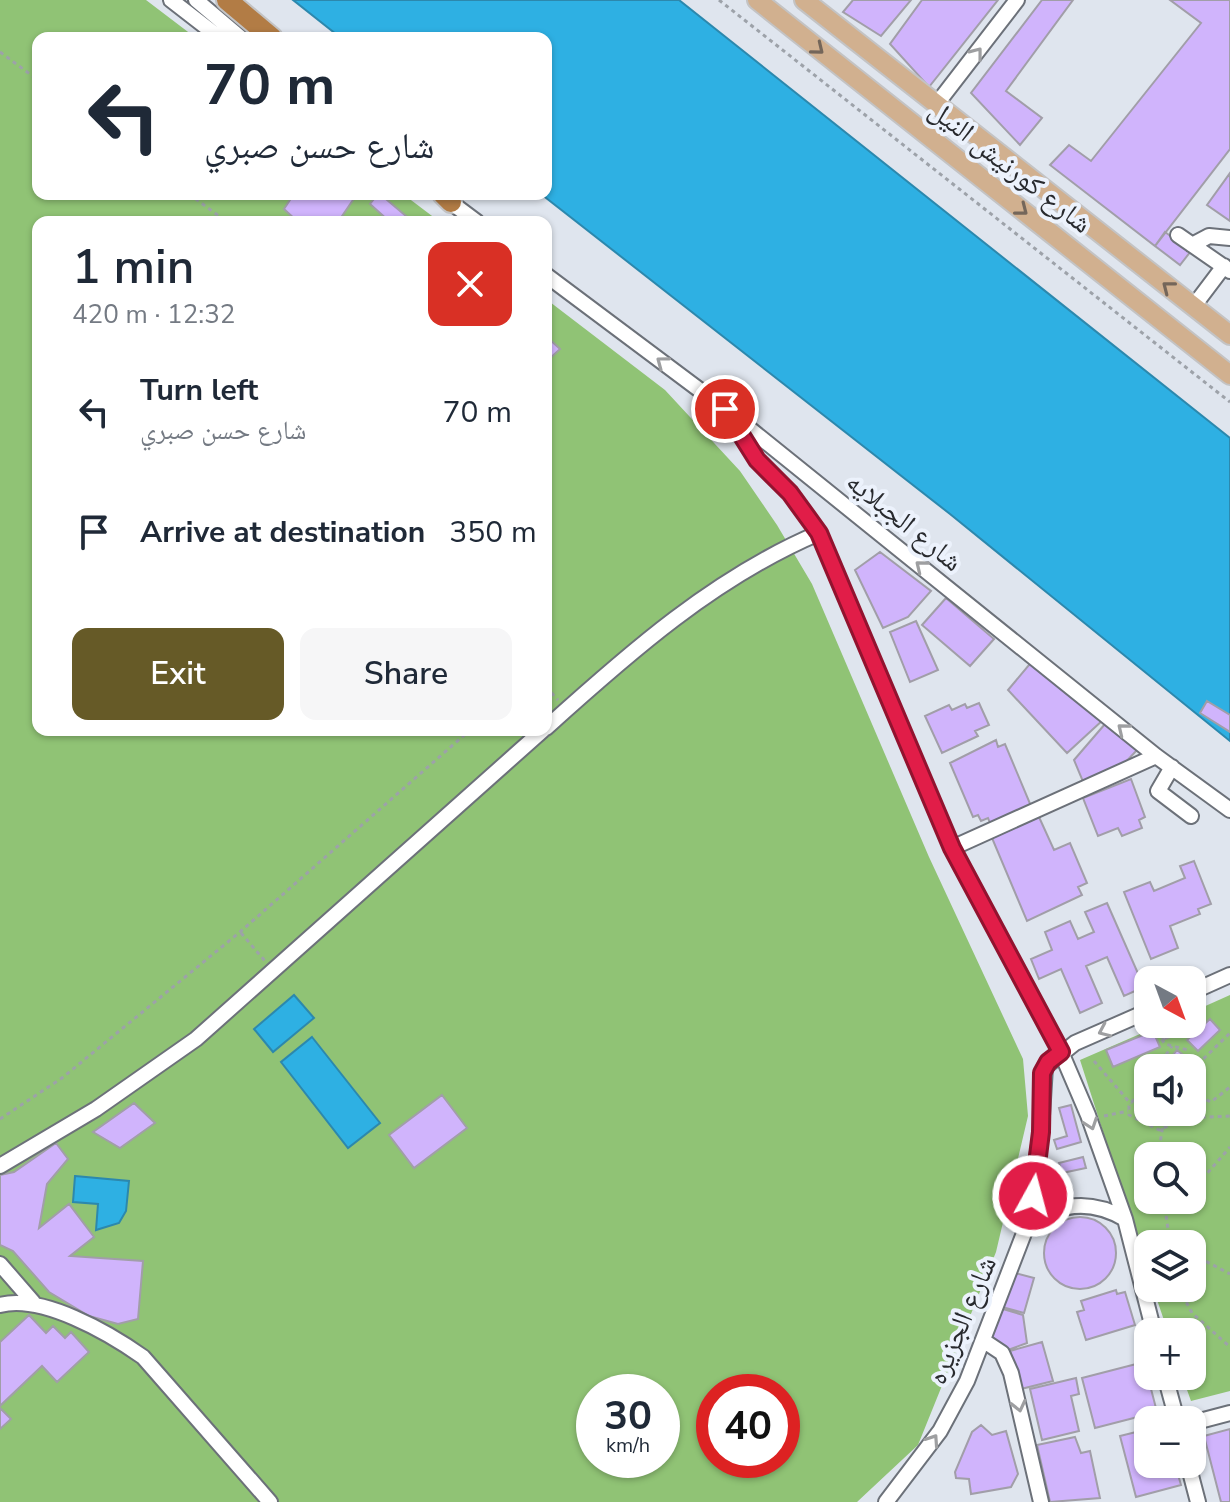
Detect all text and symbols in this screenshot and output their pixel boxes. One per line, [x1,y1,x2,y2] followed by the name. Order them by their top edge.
[809,39,824,53] one-way arrow
[204,47,335,124] text: 70 m
[967,47,981,62] one-way arrow
[72,64,176,168] icon: left
[921,91,1100,242] street label: شارع كورنيش النيل
[204,122,434,171] text: شارع حسن صبري
[1013,200,1028,214] one-way arrow
[72,234,194,300] text: 1 min
[428,242,512,326] button: close
[1163,282,1177,297] one-way arrow
[72,297,235,332] text: 420 m · 12:32
[657,357,671,372] one-way arrow
[140,370,258,411] text: Turn left
[691,375,759,443] pin
[703,387,747,431] icon: arrive
[72,390,116,434] icon: left
[443,392,512,433] text: 70 m
[140,413,306,448] text: شارع حسن صبري
[838,463,970,580] street label: شارع الجبلايه
[72,510,116,554] icon: arrive
[140,512,425,553] text: Arrive at destination
[449,512,537,553] text: 350 m
[915,562,930,576] one-way arrow
[72,628,284,720] button: Exit
[300,628,512,720] button: Share
[1117,725,1132,739] one-way arrow
[1134,966,1206,1038] north arrow
[1134,966,1206,1478] map controls
[1098,1021,1112,1037] one-way arrow
[1134,1054,1206,1126] button: sound
[1081,1116,1097,1130] one-way arrow
[1134,1142,1206,1214] button: search
[991,1154,1075,1238] position arrow
[1134,1230,1206,1302] button: layers
[918,1251,1006,1390] street label: شارع الجزيره
[1134,1318,1206,1390] button: +
[696,1374,800,1478] speed limit sign: 40
[604,1389,652,1443] text: 30
[1010,1399,1027,1413] one-way arrow
[1134,1406,1206,1478] button: −
[606,1432,650,1459] text: km/h
[924,1435,939,1449] one-way arrow

